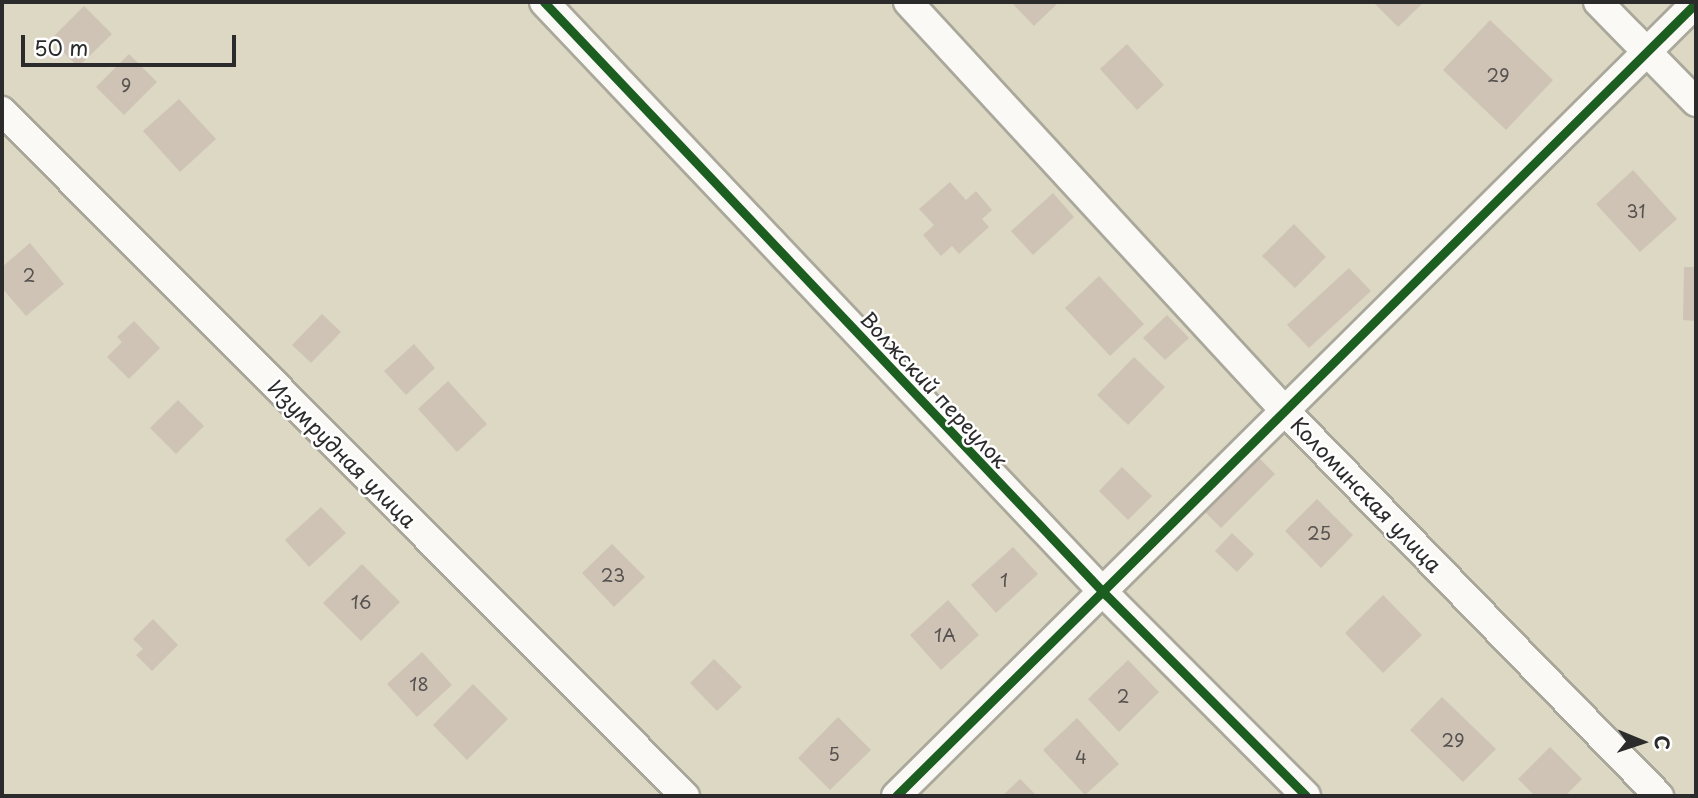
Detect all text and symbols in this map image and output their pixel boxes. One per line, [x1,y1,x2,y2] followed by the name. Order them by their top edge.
[24,21,240,65] scale bar
[34,31,88,63] text: 50 m
[1487,64,1509,86] house number: 29
[121,74,131,96] house number: 9
[1627,200,1645,222] house number: 31
[23,264,35,286] house number: 2
[856,306,1014,472] street label: Волжский переулок
[263,373,423,533] street label: Изумрудная улица
[1286,411,1448,577] street label: Коломинская улица
[1307,522,1331,544] house number: 25
[601,564,625,586] house number: 23
[1000,569,1008,591] house number: 1
[351,591,371,613] house number: 16
[934,624,956,646] house number: 1А
[409,673,429,695] house number: 18
[1117,685,1129,707] house number: 2
[1607,707,1677,777] north arrow
[1442,729,1464,751] house number: 29
[1649,735,1677,750] text: С
[828,743,840,765] house number: 5
[1075,746,1087,768] house number: 4

